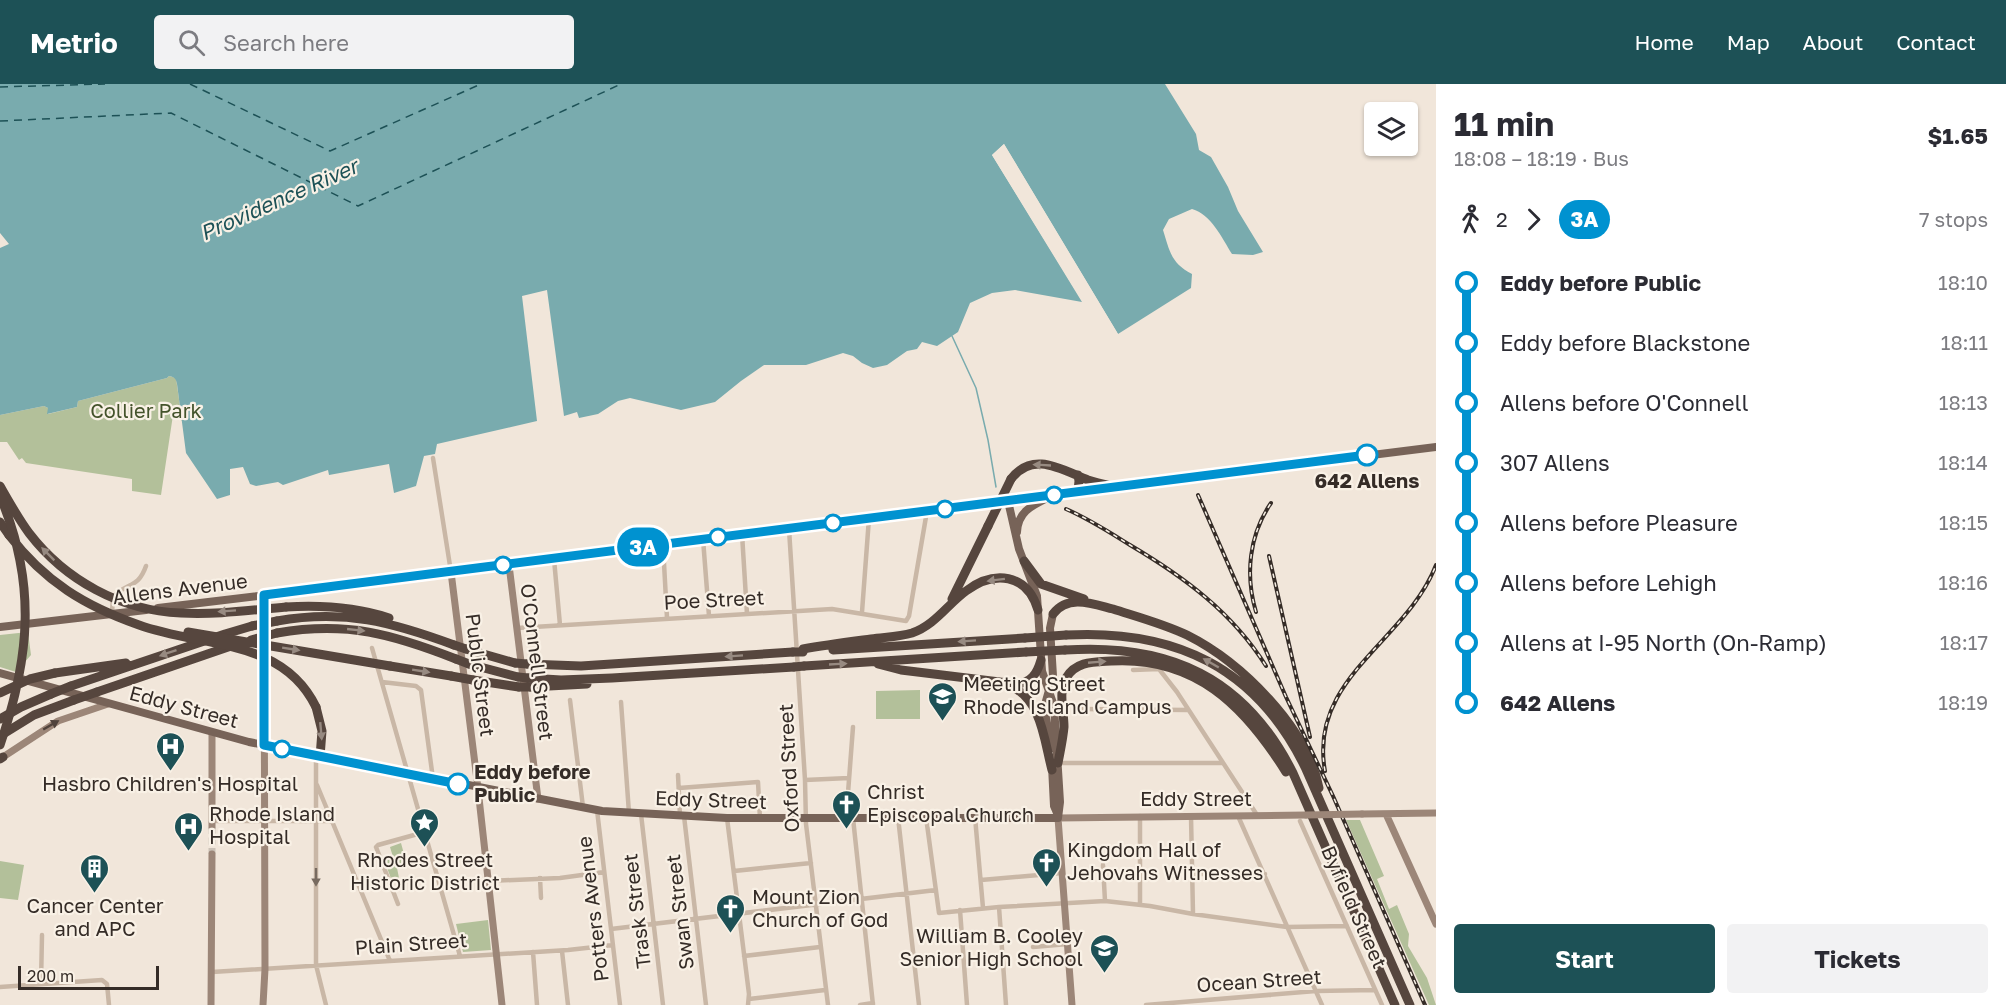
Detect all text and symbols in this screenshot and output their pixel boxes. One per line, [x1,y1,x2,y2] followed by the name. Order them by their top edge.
[154,15,574,69] search box
[30,26,118,59] text: Metrio
[175,26,208,59] icon: search
[223,29,349,56] text: Search here
[1634,29,1694,55] text: Home
[1727,29,1770,55] text: Map
[1803,29,1863,55] text: About
[1896,29,1976,55] text: Contact
[1364,102,1418,156] map controls
[1364,102,1418,156] button: layers
[1454,104,1554,143] text: 11 min
[1927,122,1988,149] text: $1.65
[1454,146,1629,170] text: 18:08 – 18:19 · Bus
[196,152,364,245] water label: Providence River
[1454,203,1487,236] icon: walk
[1517,203,1550,236] icon: forward
[1571,206,1598,232] text: 3A
[1496,207,1508,231] text: 2
[1919,207,1988,231] text: 7 stops
[1500,269,1701,296] text: Eddy before Public
[1938,270,1988,294] text: 18:10
[1500,329,1750,356] text: Eddy before Blackstone
[1941,330,1988,354] text: 18:11
[1500,389,1749,416] text: Allens before O'Connell
[1939,390,1988,414] text: 18:13
[90,398,202,422] park label: Collier Park
[1356,444,1378,466] marker: 642 Allens
[1500,449,1610,476] text: 307 Allens
[1938,450,1988,474] text: 18:14
[1032,461,1051,470] one-way arrow
[1315,468,1419,492] place label: 642 Allens
[1045,486,1063,504] unlabelled marker
[936,500,954,518] unlabelled marker
[1500,509,1738,536] text: Allens before Pleasure
[1939,510,1988,534] text: 18:15
[824,514,842,532] unlabelled marker
[616,528,670,566] line badge: 3A
[709,528,727,546] unlabelled marker
[629,534,657,560] text: 3A
[42,548,56,562] one-way arrow
[494,556,512,574] unlabelled marker
[111,568,249,608] street label: Allens Avenue
[1500,569,1717,596] text: Allens before Lehigh
[1938,570,1988,594] text: 18:16
[987,575,1006,585] one-way arrow
[516,582,560,742] street label: O'Connell Street
[663,584,765,614] street label: Poe Street
[218,607,237,616] one-way arrow
[462,612,500,738] street label: Public Street
[347,625,366,635] one-way arrow
[1500,629,1827,656] text: Allens at I-95 North (On-Ramp)
[1940,630,1988,654] text: 18:17
[958,637,977,646] one-way arrow
[281,645,300,654] one-way arrow
[159,649,177,658] one-way arrow
[725,651,744,661] one-way arrow
[1088,657,1107,667] one-way arrow
[1202,658,1219,668] one-way arrow
[829,659,848,669] one-way arrow
[411,667,430,676] one-way arrow
[963,671,1172,718] place label: Meeting Street Rhode Island Campus
[127,680,241,732] street label: Eddy Street
[926,680,958,722] school or university icon: Meeting Street Rhode Island Campus
[1500,689,1615,716] text: 642 Allens
[1938,690,1988,714] text: 18:19
[773,703,803,833] street label: Oxford Street
[43,720,60,730] one-way arrow
[317,722,326,741] one-way arrow
[154,730,186,772] hospital icon: Hasbro Children's Hospital
[273,740,291,758] unlabelled marker
[474,759,591,806] place label: Eddy before Public
[42,771,298,795] place label: Hasbro Children's Hospital
[447,773,469,795] marker: Eddy before Public
[867,779,1034,826] place label: Christ Episcopal Church
[655,785,767,813] street label: Eddy Street
[1140,786,1252,810] street label: Eddy Street
[830,788,862,830] church icon: Christ Episcopal Church
[209,801,335,848] place label: Rhode Island Hospital
[409,806,441,848] place icon: Rhodes Street Historic District
[172,810,204,852] hospital icon: Rhode Island Hospital
[571,835,613,983] street label: Potters Avenue
[1067,837,1263,884] place label: Kingdom Hall of Jehovahs Witnesses
[1317,842,1393,972] street label: Byfield Street
[1030,846,1062,888] church icon: Kingdom Hall of Jehovahs Witnesses
[350,847,500,894] place label: Rhodes Street Historic District
[79,852,111,894] building icon: Cancer Center and APC
[617,852,655,970] street label: Trask Street
[660,853,698,971] street label: Swan Street
[311,868,321,887] one-way arrow
[752,884,888,931] place label: Mount Zion Church of God
[715,892,747,934] church icon: Mount Zion Church of God
[26,893,164,940] place label: Cancer Center and APC
[900,923,1083,970] place label: William B. Cooley Senior High School
[1454,924,1715,993] button: Start
[1727,924,1988,993] button: Tickets
[354,927,468,959] street label: Plain Street
[1088,932,1120,974] school or university icon: William B. Cooley Senior High School
[18,963,159,990] scale bar
[1196,964,1322,996] street label: Ocean Street
[27,966,74,986] text: 200 m

